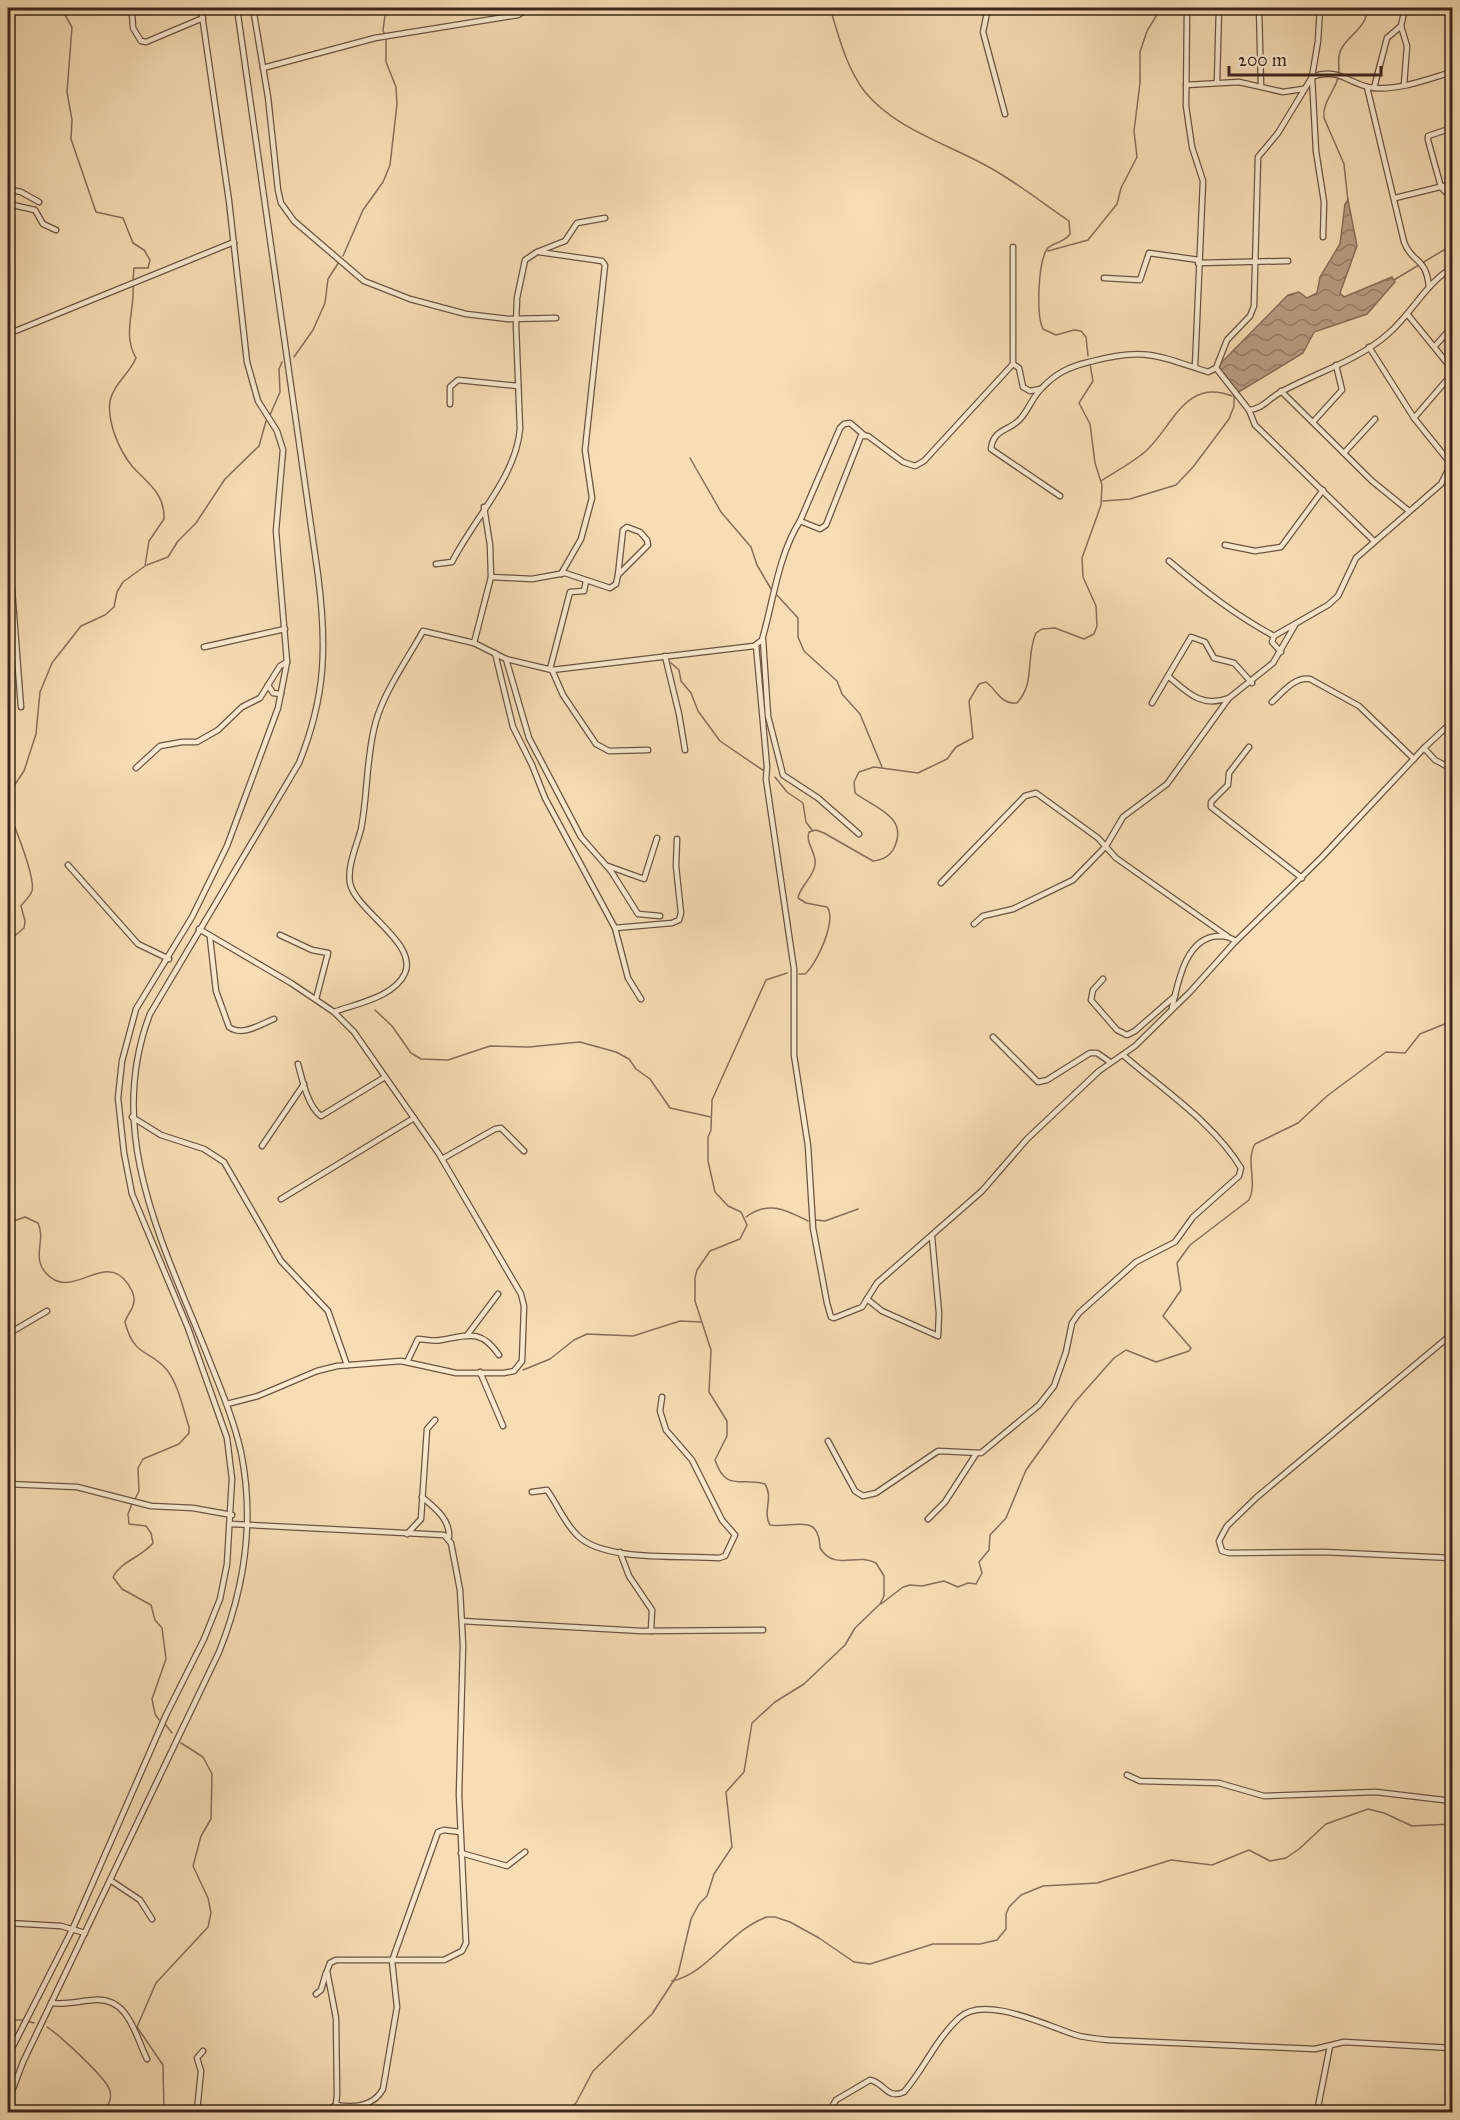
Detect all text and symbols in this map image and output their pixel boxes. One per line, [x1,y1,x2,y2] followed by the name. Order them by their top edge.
[1229,39,1380,77] scale bar
[1238,49,1287,71] text: 200 m

